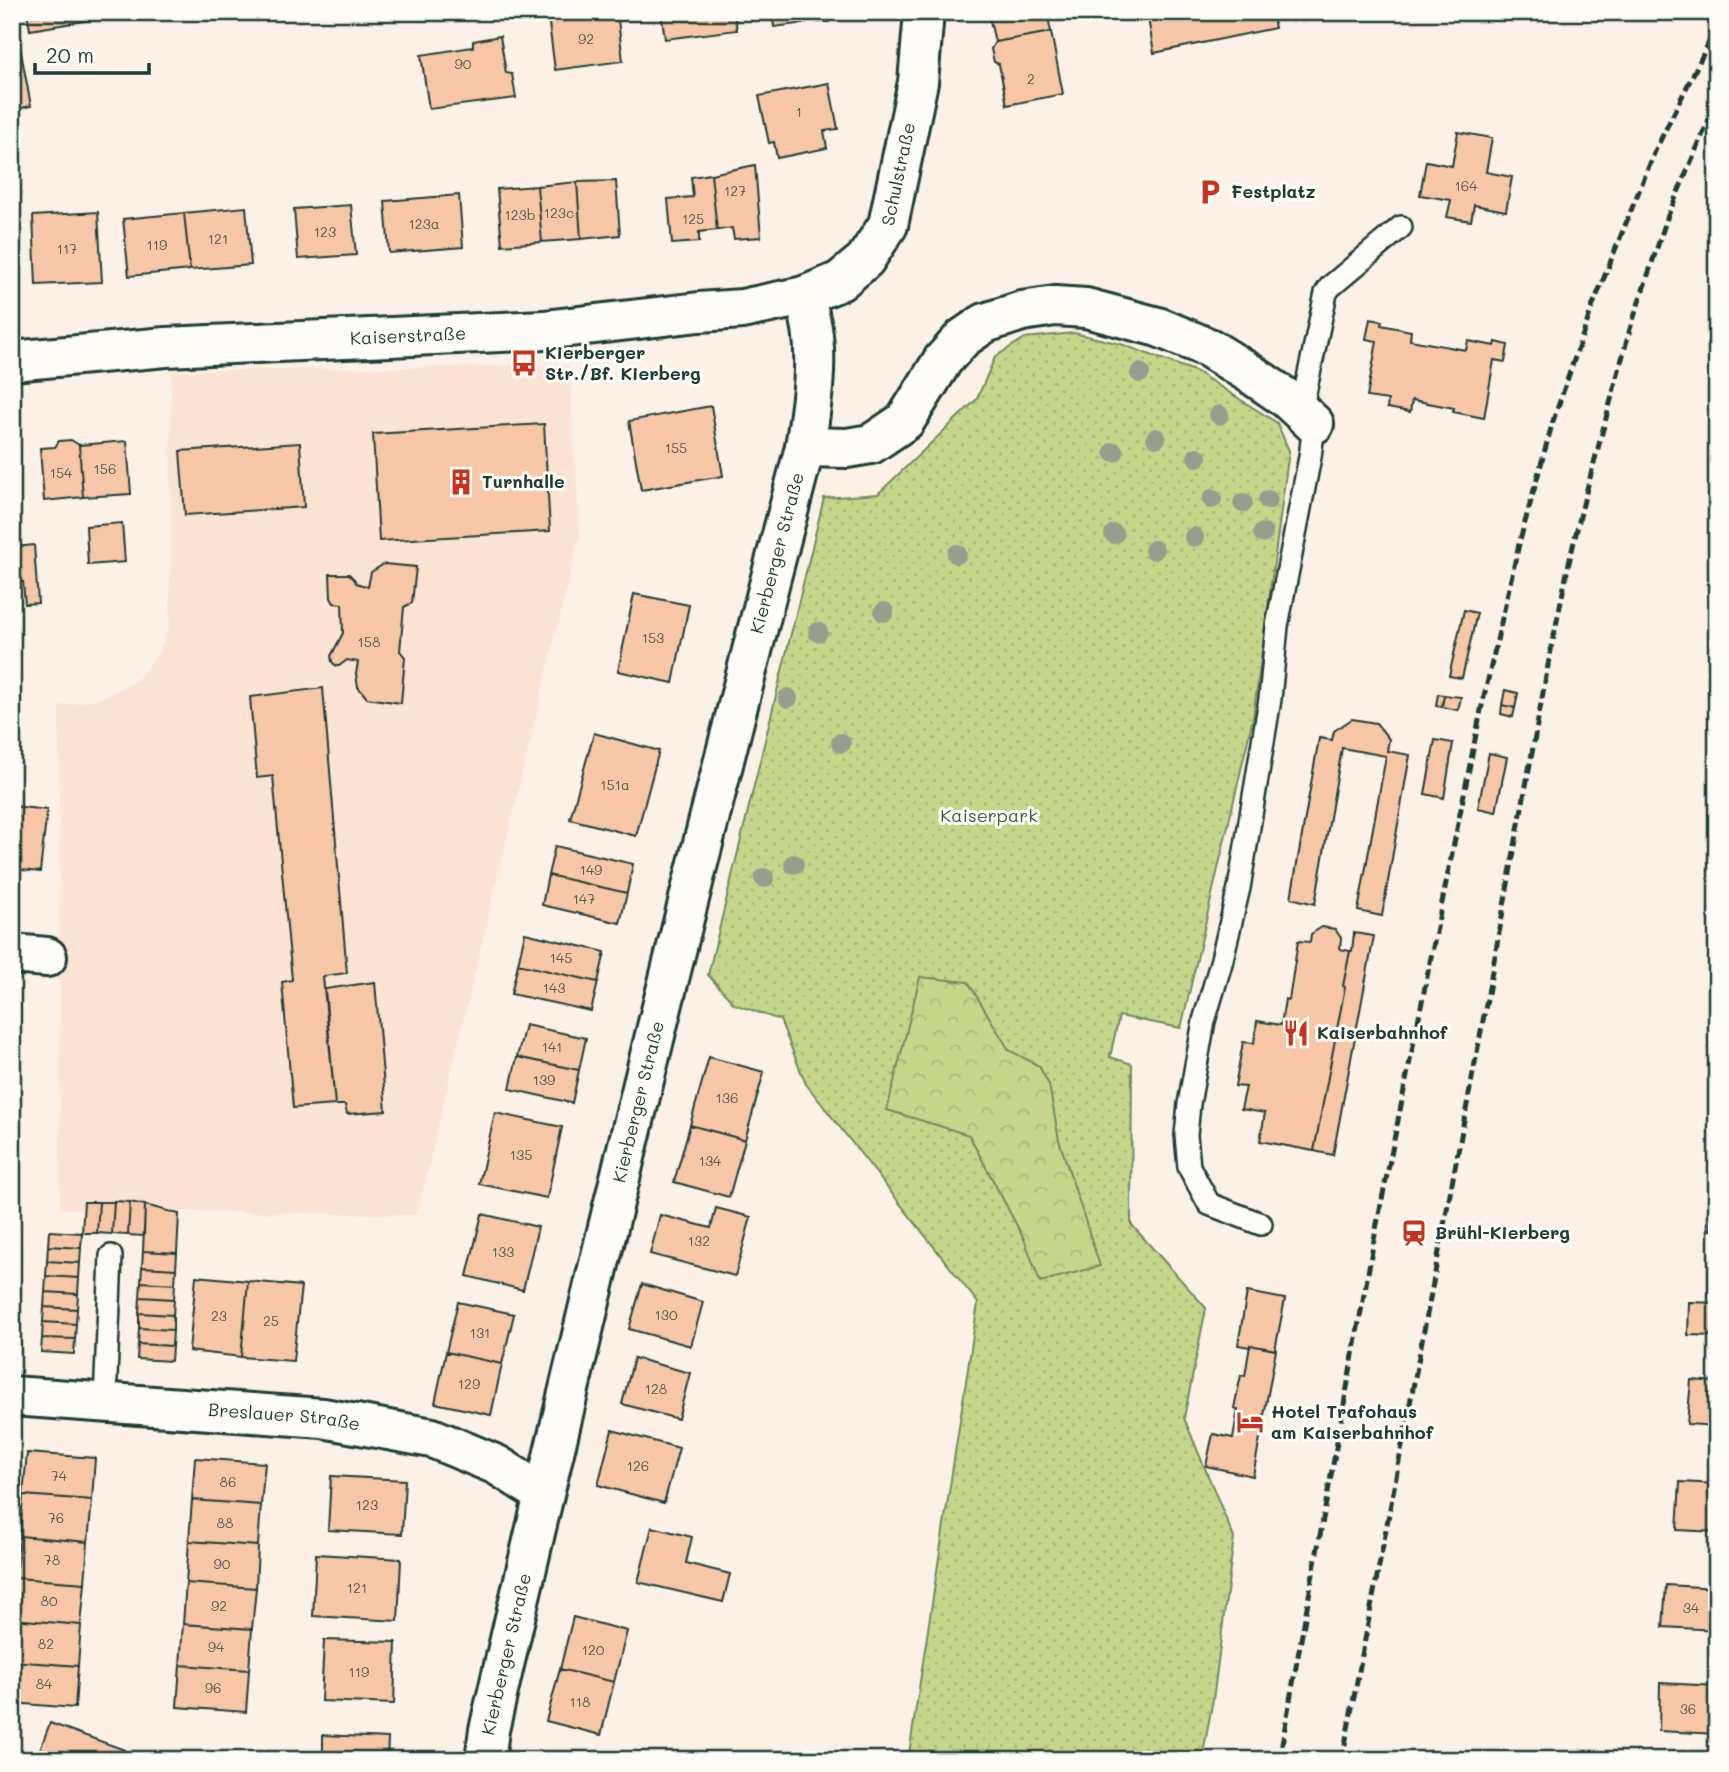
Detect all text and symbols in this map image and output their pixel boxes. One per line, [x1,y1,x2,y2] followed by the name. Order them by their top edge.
[578,29,594,48] house number: 92
[35,32,149,76] scale bar
[46,41,94,68] text: 20 m
[455,54,472,73] house number: 90
[1027,69,1035,88] house number: 2
[796,102,802,121] house number: 1
[875,120,920,228] street label: Schulstraße
[1455,176,1478,195] house number: 164
[1195,177,1225,207] parking icon: Festplatz
[1231,179,1316,203] place label: Festplatz
[724,181,746,200] house number: 127
[544,203,574,222] house number: 123c
[504,205,536,224] house number: 123b
[682,209,704,228] house number: 125
[409,214,439,233] house number: 123a
[314,222,336,241] house number: 123
[208,229,228,248] house number: 121
[147,235,167,254] house number: 119
[57,239,77,258] house number: 117
[350,321,467,350] street label: Kaiserstraße
[545,340,701,385] place label: Kierberger Str./Bf. Kierberg
[509,348,539,378] bus stop icon: Kierberger Str./Bf. Kierberg
[665,438,687,457] house number: 155
[94,459,116,478] house number: 156
[50,463,73,482] house number: 154
[446,467,476,497] building icon: Turnhalle
[482,469,565,493] place label: Turnhalle
[744,470,809,636] street label: Kierberger Straße
[642,628,664,647] house number: 153
[358,632,380,651] house number: 158
[600,775,630,794] house number: 151a
[940,803,1038,827] park label: Kaiserpark
[580,860,602,879] house number: 149
[573,889,595,908] house number: 147
[550,948,572,967] house number: 145
[543,978,565,997] house number: 143
[606,1018,669,1185] street label: Kierberger Straße
[1281,1018,1311,1048] restaurant icon: Kaiserbahnhof
[1317,1020,1448,1044] place label: Kaiserbahnhof
[542,1037,562,1056] house number: 141
[533,1070,555,1089] house number: 139
[716,1088,738,1107] house number: 136
[510,1145,532,1164] house number: 135
[699,1151,722,1170] house number: 134
[1399,1218,1429,1248] station icon: Brühl-Kierberg
[1435,1220,1570,1244] place label: Brühl-Kierberg
[688,1231,710,1250] house number: 132
[492,1242,514,1261] house number: 133
[654,1305,678,1324] house number: 130
[211,1306,227,1325] house number: 23
[263,1311,279,1330] house number: 25
[470,1323,490,1342] house number: 131
[458,1374,480,1393] house number: 129
[645,1379,667,1398] house number: 128
[207,1397,362,1436] street label: Breslauer Straße
[1271,1399,1434,1444] place label: Hotel Trafohaus am Kaiserbahnhof
[1235,1407,1265,1437] hotel icon: Hotel Trafohaus am Kaiserbahnhof
[627,1456,649,1475] house number: 126
[51,1466,68,1485] house number: 74
[220,1472,236,1491] house number: 86
[356,1495,378,1514] house number: 123
[48,1508,64,1527] house number: 76
[217,1513,233,1532] house number: 88
[44,1550,60,1569] house number: 78
[214,1554,231,1573] house number: 90
[475,1571,536,1737] street label: Kierberger Straße
[347,1578,367,1597] house number: 121
[40,1591,58,1610] house number: 80
[211,1596,227,1615] house number: 92
[1683,1598,1700,1617] house number: 34
[38,1634,54,1653] house number: 82
[208,1637,225,1656] house number: 94
[582,1640,605,1659] house number: 120
[349,1662,369,1681] house number: 119
[36,1674,53,1693] house number: 84
[205,1678,221,1697] house number: 96
[570,1692,591,1711] house number: 118
[1680,1699,1696,1718] house number: 36

